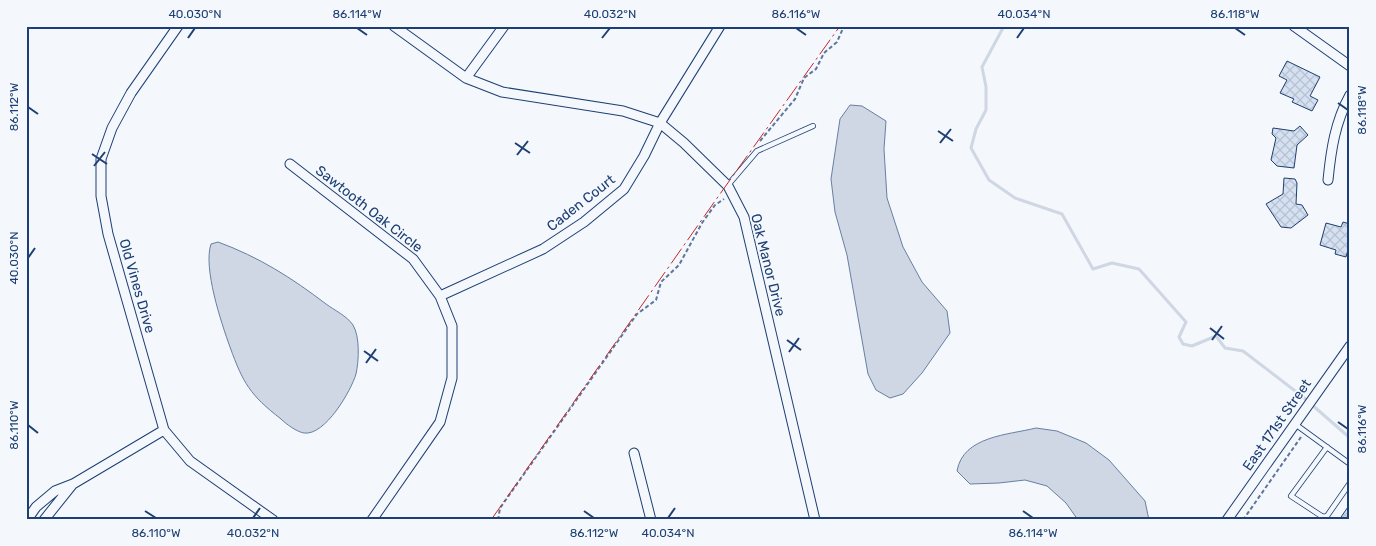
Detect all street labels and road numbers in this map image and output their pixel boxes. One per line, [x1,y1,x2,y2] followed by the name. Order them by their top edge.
[312,162,426,256] street label: Sawtooth Oak Circle
[544,171,619,235] street label: Caden Court
[747,212,789,318] street label: Oak Manor Drive
[115,237,159,335] street label: Old Vines Drive
[1239,375,1315,474] street label: East 171st Street

